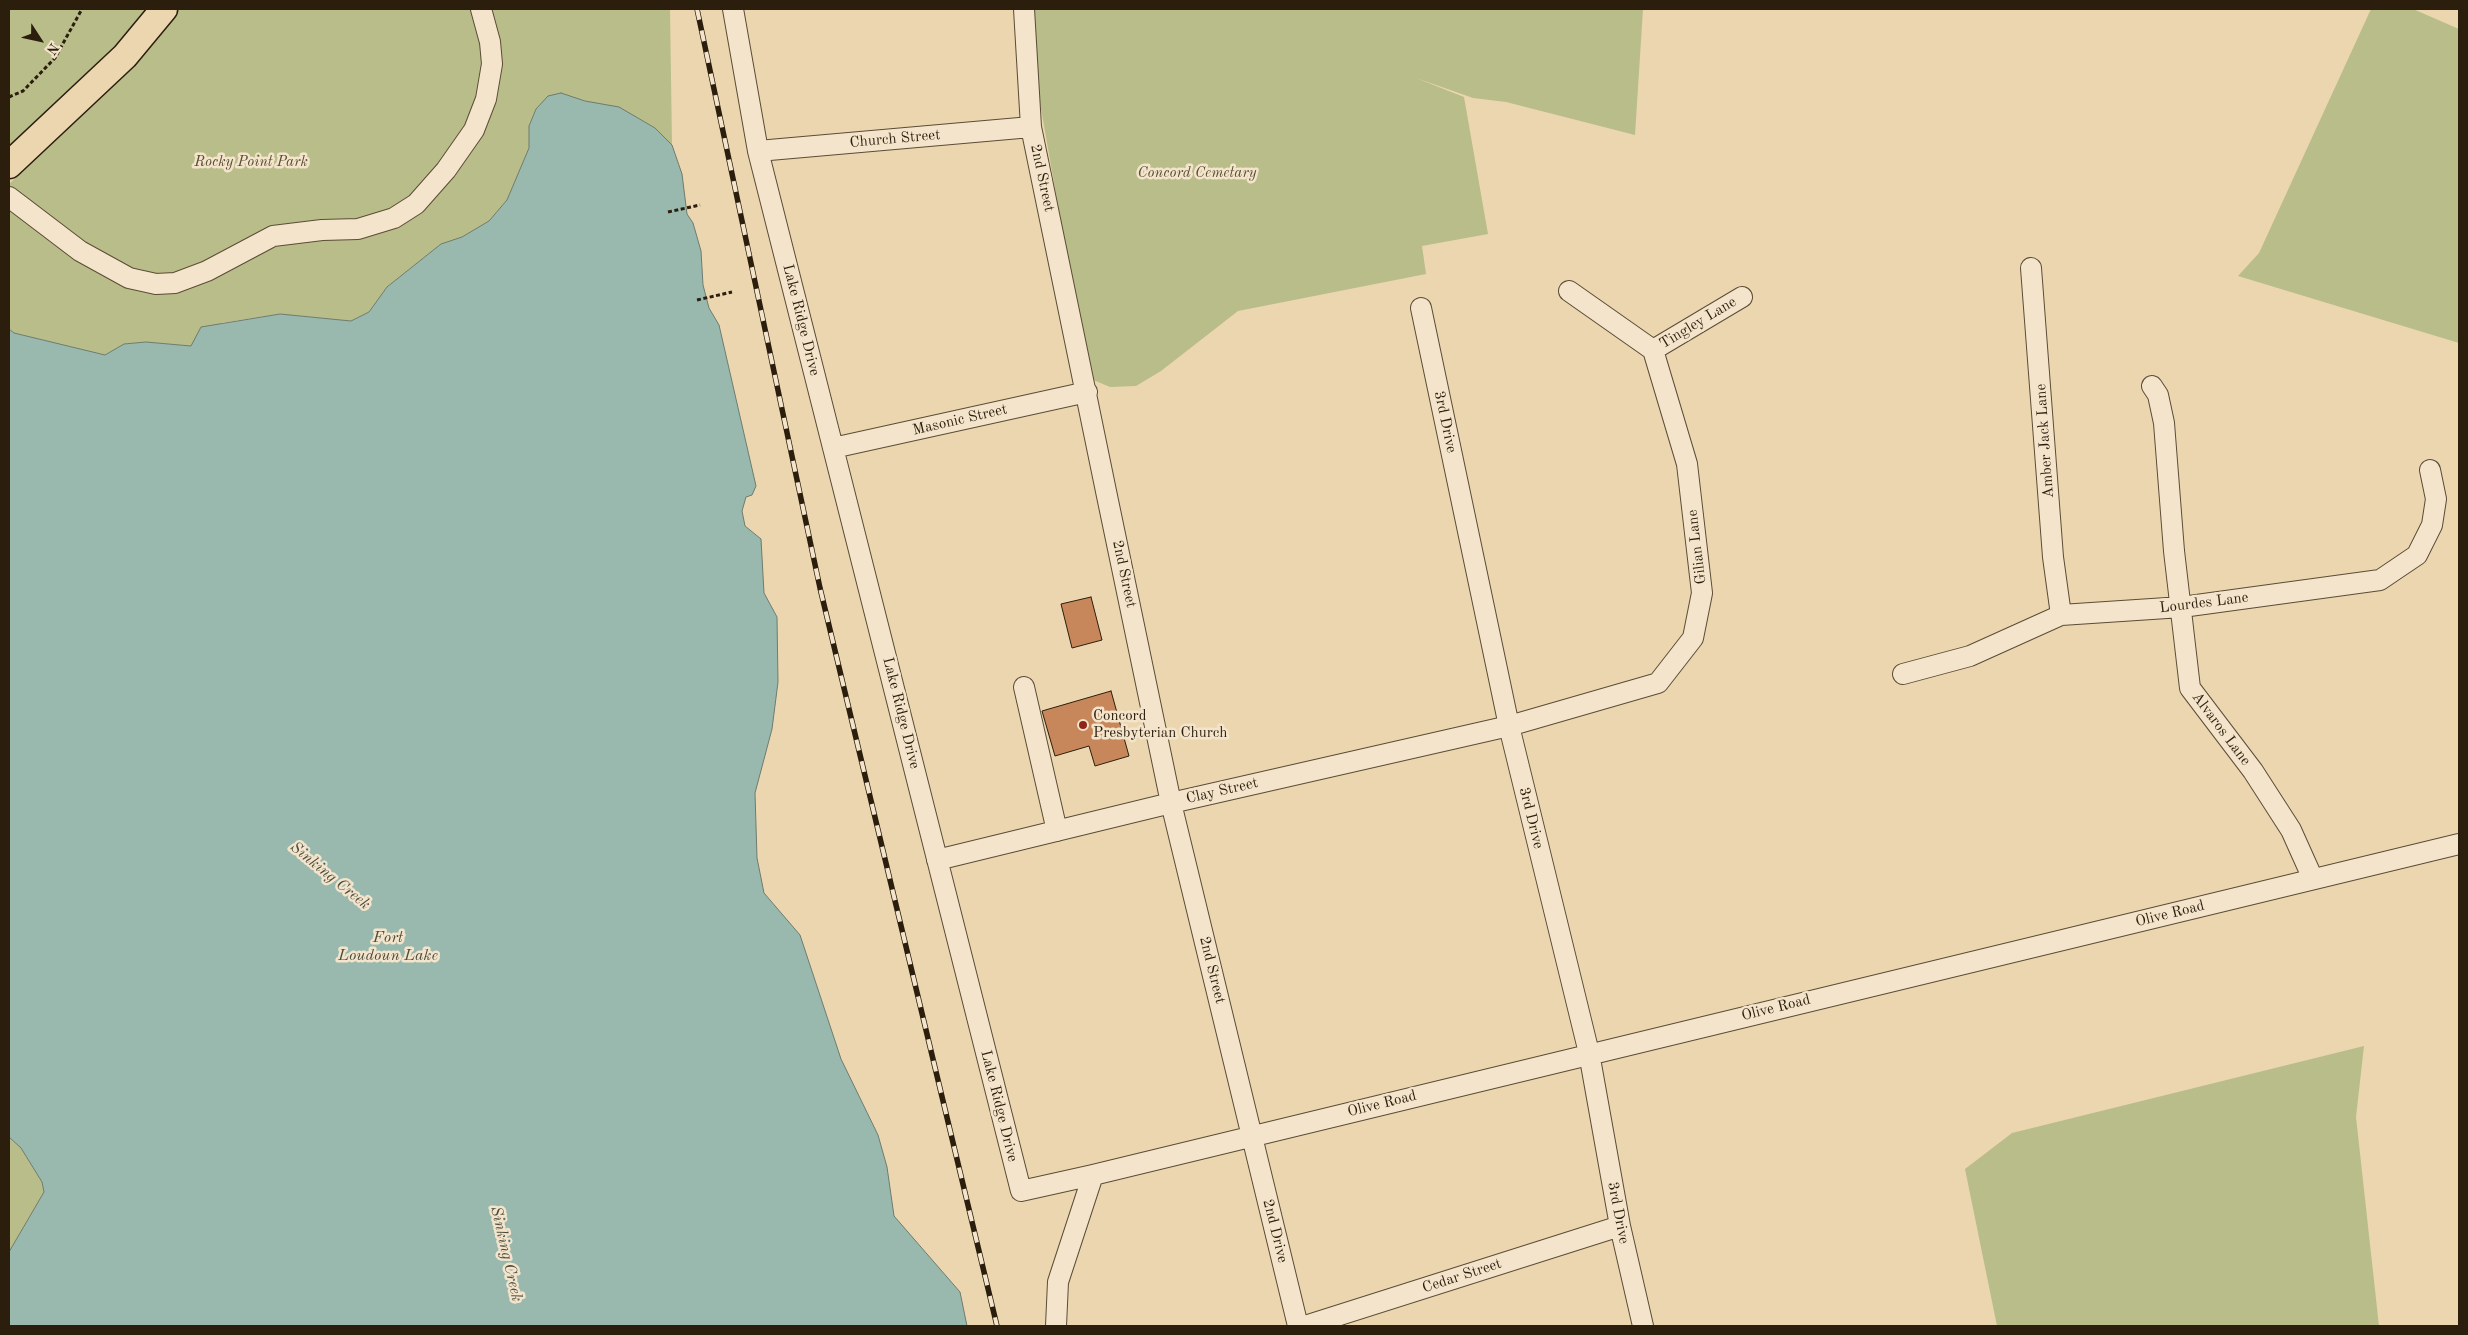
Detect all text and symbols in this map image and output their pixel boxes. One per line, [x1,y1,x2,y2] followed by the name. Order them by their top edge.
[15,15,65,65] north arrow
[43,40,61,57] text: N
[849,126,941,152] street label: Church Street
[1026,143,1058,213] street label: 2nd Street
[194,153,308,171] park label: Rocky Point Park
[1138,164,1256,182] park label: Concord Cemetary
[778,262,824,378] street label: Lake Ridge Drive
[1656,293,1740,353] street label: Tingley Lane
[2032,383,2058,499] street label: Amber Jack Lane
[1430,389,1460,455] street label: 3rd Drive
[911,400,1009,440] street label: Masonic Street
[1683,509,1711,585] street label: Gilian Lane
[1108,539,1140,609] street label: 2nd Street
[2158,589,2250,617] street label: Lourdes Lane
[878,655,924,771] street label: Lake Ridge Drive
[2188,689,2254,769] street label: Alvaros Lane
[1093,707,1228,742] place label: Concord Presbyterian Church
[1077,719,1089,731] marker: Concord Presbyterian Church
[1184,774,1260,808] street label: Clay Street
[1515,785,1547,851] street label: 3rd Drive
[286,838,374,914] water label: Sinking Creek
[2134,897,2206,931] street label: Olive Road
[338,928,438,966] water label: Fort Loudoun Lake
[1195,935,1229,1005] street label: 2nd Street
[1740,991,1812,1025] street label: Olive Road
[976,1048,1022,1164] street label: Lake Ridge Drive
[1346,1087,1418,1121] street label: Olive Road
[1603,1180,1633,1246] street label: 3rd Drive
[1258,1197,1292,1265] street label: 2nd Drive
[486,1204,526,1304] water label: Sinking Creek
[1420,1255,1504,1297] street label: Cedar Street

